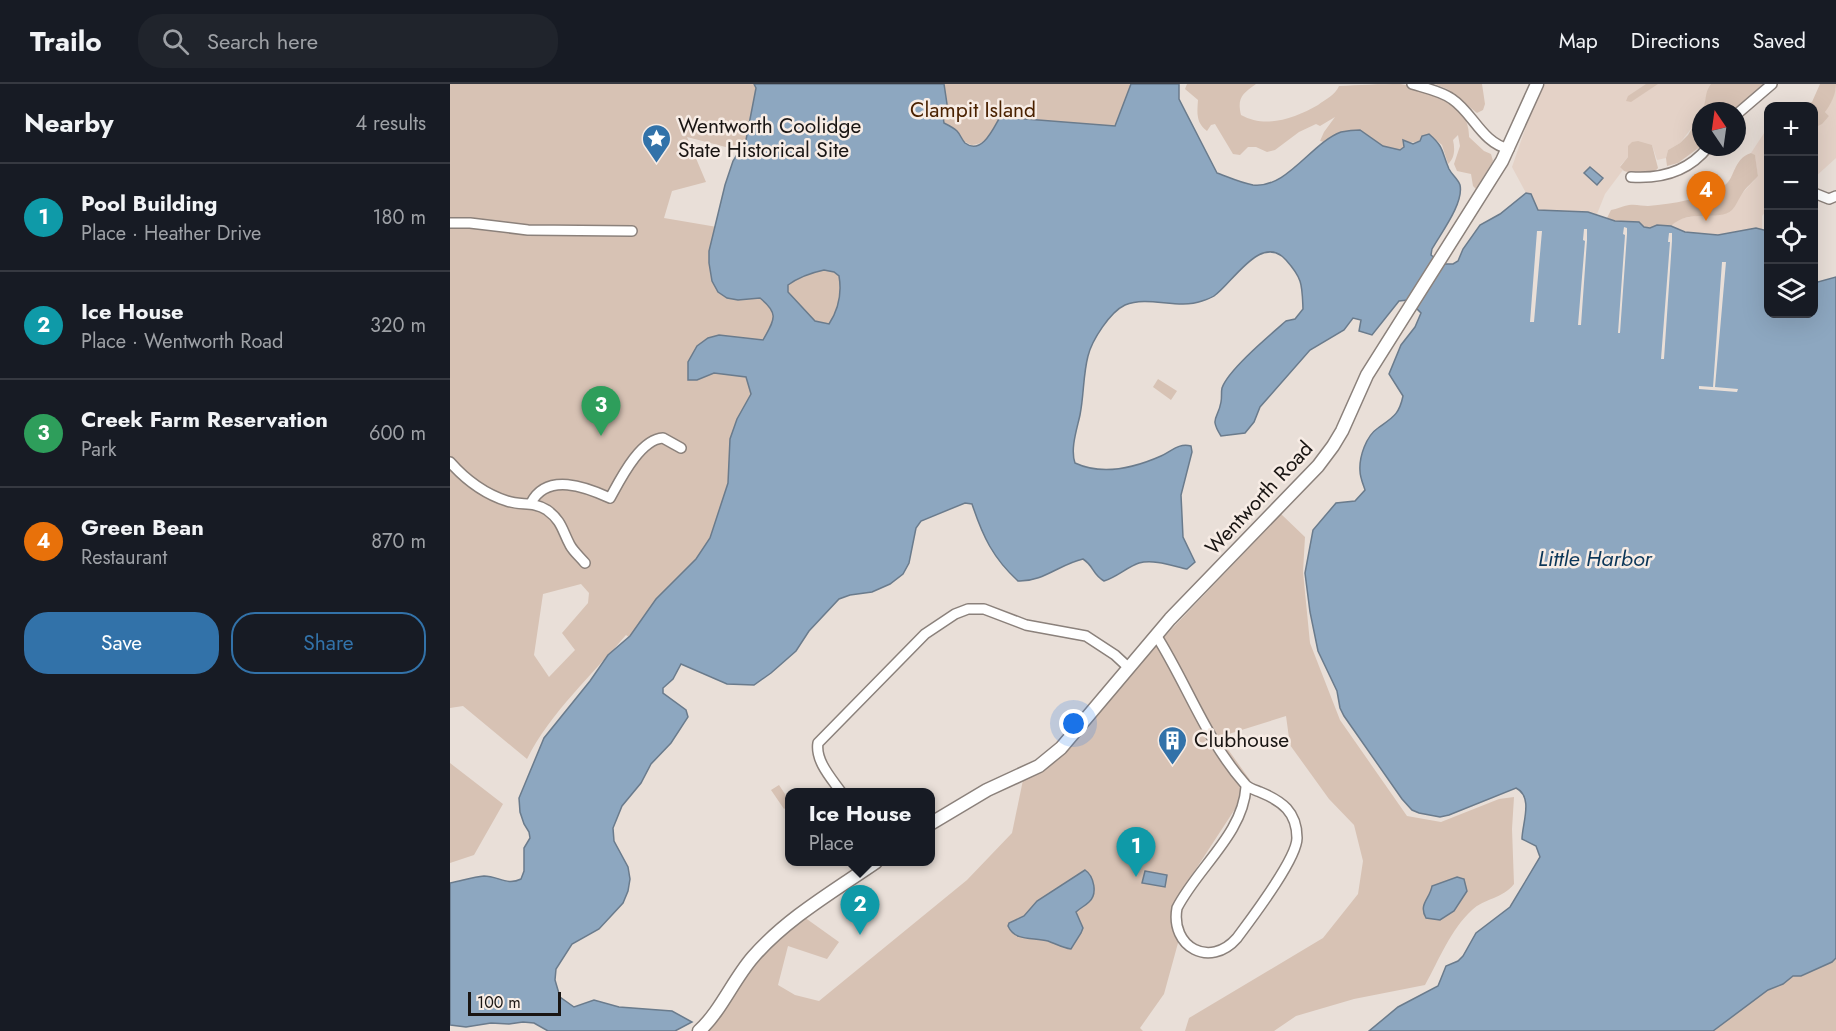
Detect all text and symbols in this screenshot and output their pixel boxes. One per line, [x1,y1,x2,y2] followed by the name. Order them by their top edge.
[138,14,558,68] search box
[30,21,102,62] text: Trailo
[159,25,192,58] icon: search
[207,25,318,57] text: Search here
[1559,26,1598,56] text: Map
[1631,26,1720,56] text: Directions
[1753,26,1806,56] text: Saved
[910,95,1036,125] park label: Clampit Island
[1692,102,1746,156] north arrow
[1764,102,1818,318] map controls
[1764,102,1818,156] button: +
[24,104,113,142] text: Nearby
[355,109,426,138] text: 4 results
[678,111,862,165] place label: Wentworth Coolidge State Historical Site
[641,122,673,164] place icon: Wentworth Coolidge State Historical Site
[1764,156,1818,210] button: −
[1686,172,1726,221] pin: 4
[81,187,218,219] text: Pool Building
[38,203,49,232] text: 1
[372,203,426,232] text: 180 m
[1764,210,1818,264] button: locate
[81,219,261,248] text: Place · Heather Drive
[1764,264,1818,318] button: layers
[81,295,184,327] text: Ice House
[37,311,50,340] text: 2
[370,311,426,340] text: 320 m
[81,327,283,356] text: Place · Wentworth Road
[582,386,620,436] pin: 3
[81,403,328,435] text: Creek Farm Reservation
[37,419,50,448] text: 3
[369,419,426,448] text: 600 m
[1198,434,1320,562] street label: Wentworth Road
[81,435,117,464] text: Park
[81,511,204,543] text: Green Bean
[37,527,50,556] text: 4
[371,527,426,556] text: 870 m
[1538,542,1654,574] water label: Little Harbor
[81,543,167,572] text: Restaurant
[24,612,219,674] button: Save
[231,612,426,674] button: Share
[1059,709,1088,738] your location
[1157,724,1189,766] building icon: Clubhouse
[1194,725,1289,755] place label: Clubhouse
[785,788,935,866] popup
[809,797,911,829] text: Ice House
[1116,828,1156,877] pin: 1
[809,829,854,858] text: Place
[840,886,880,935] pin: 2
[468,989,561,1016] scale bar
[477,991,521,1014] text: 100 m

